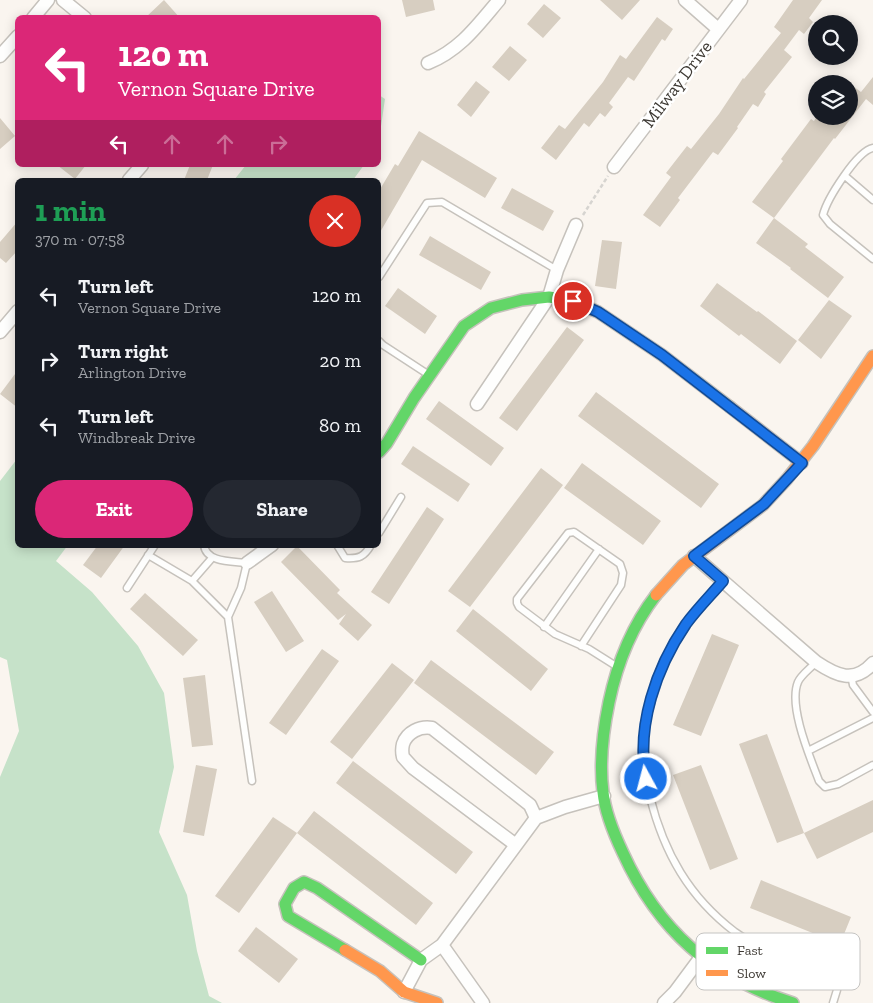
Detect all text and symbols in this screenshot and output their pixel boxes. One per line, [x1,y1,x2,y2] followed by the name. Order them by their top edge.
[808,15,858,125] map controls
[808,15,858,65] button: search
[118,33,208,75] text: 120 m
[35,35,100,100] icon: left
[637,36,717,132] street label: Milway Drive
[118,75,315,102] text: Vernon Square Drive
[808,75,858,125] button: layers
[105,130,133,158] icon: left
[158,130,186,158] icon: ahead
[211,130,239,158] icon: ahead
[264,130,292,158] icon: right
[35,193,106,229] text: 1 min
[309,195,361,247] button: close
[35,230,125,249] text: 370 m · 07:58
[78,275,153,298] text: Turn left
[552,280,594,322] pin
[35,282,63,310] icon: left
[312,284,361,307] text: 120 m
[559,287,587,315] icon: arrive
[78,298,221,317] text: Vernon Square Drive
[78,340,168,363] text: Turn right
[35,347,63,375] icon: right
[320,349,361,372] text: 20 m
[78,363,186,382] text: Arlington Drive
[78,405,153,428] text: Turn left
[35,412,63,440] icon: left
[319,414,361,437] text: 80 m
[78,428,195,447] text: Windbreak Drive
[35,480,193,538] button: Exit
[203,480,361,538] button: Share
[619,752,671,804] position arrow
[696,933,860,990] legend
[737,942,764,959] text: Fast
[737,965,766,982] text: Slow

